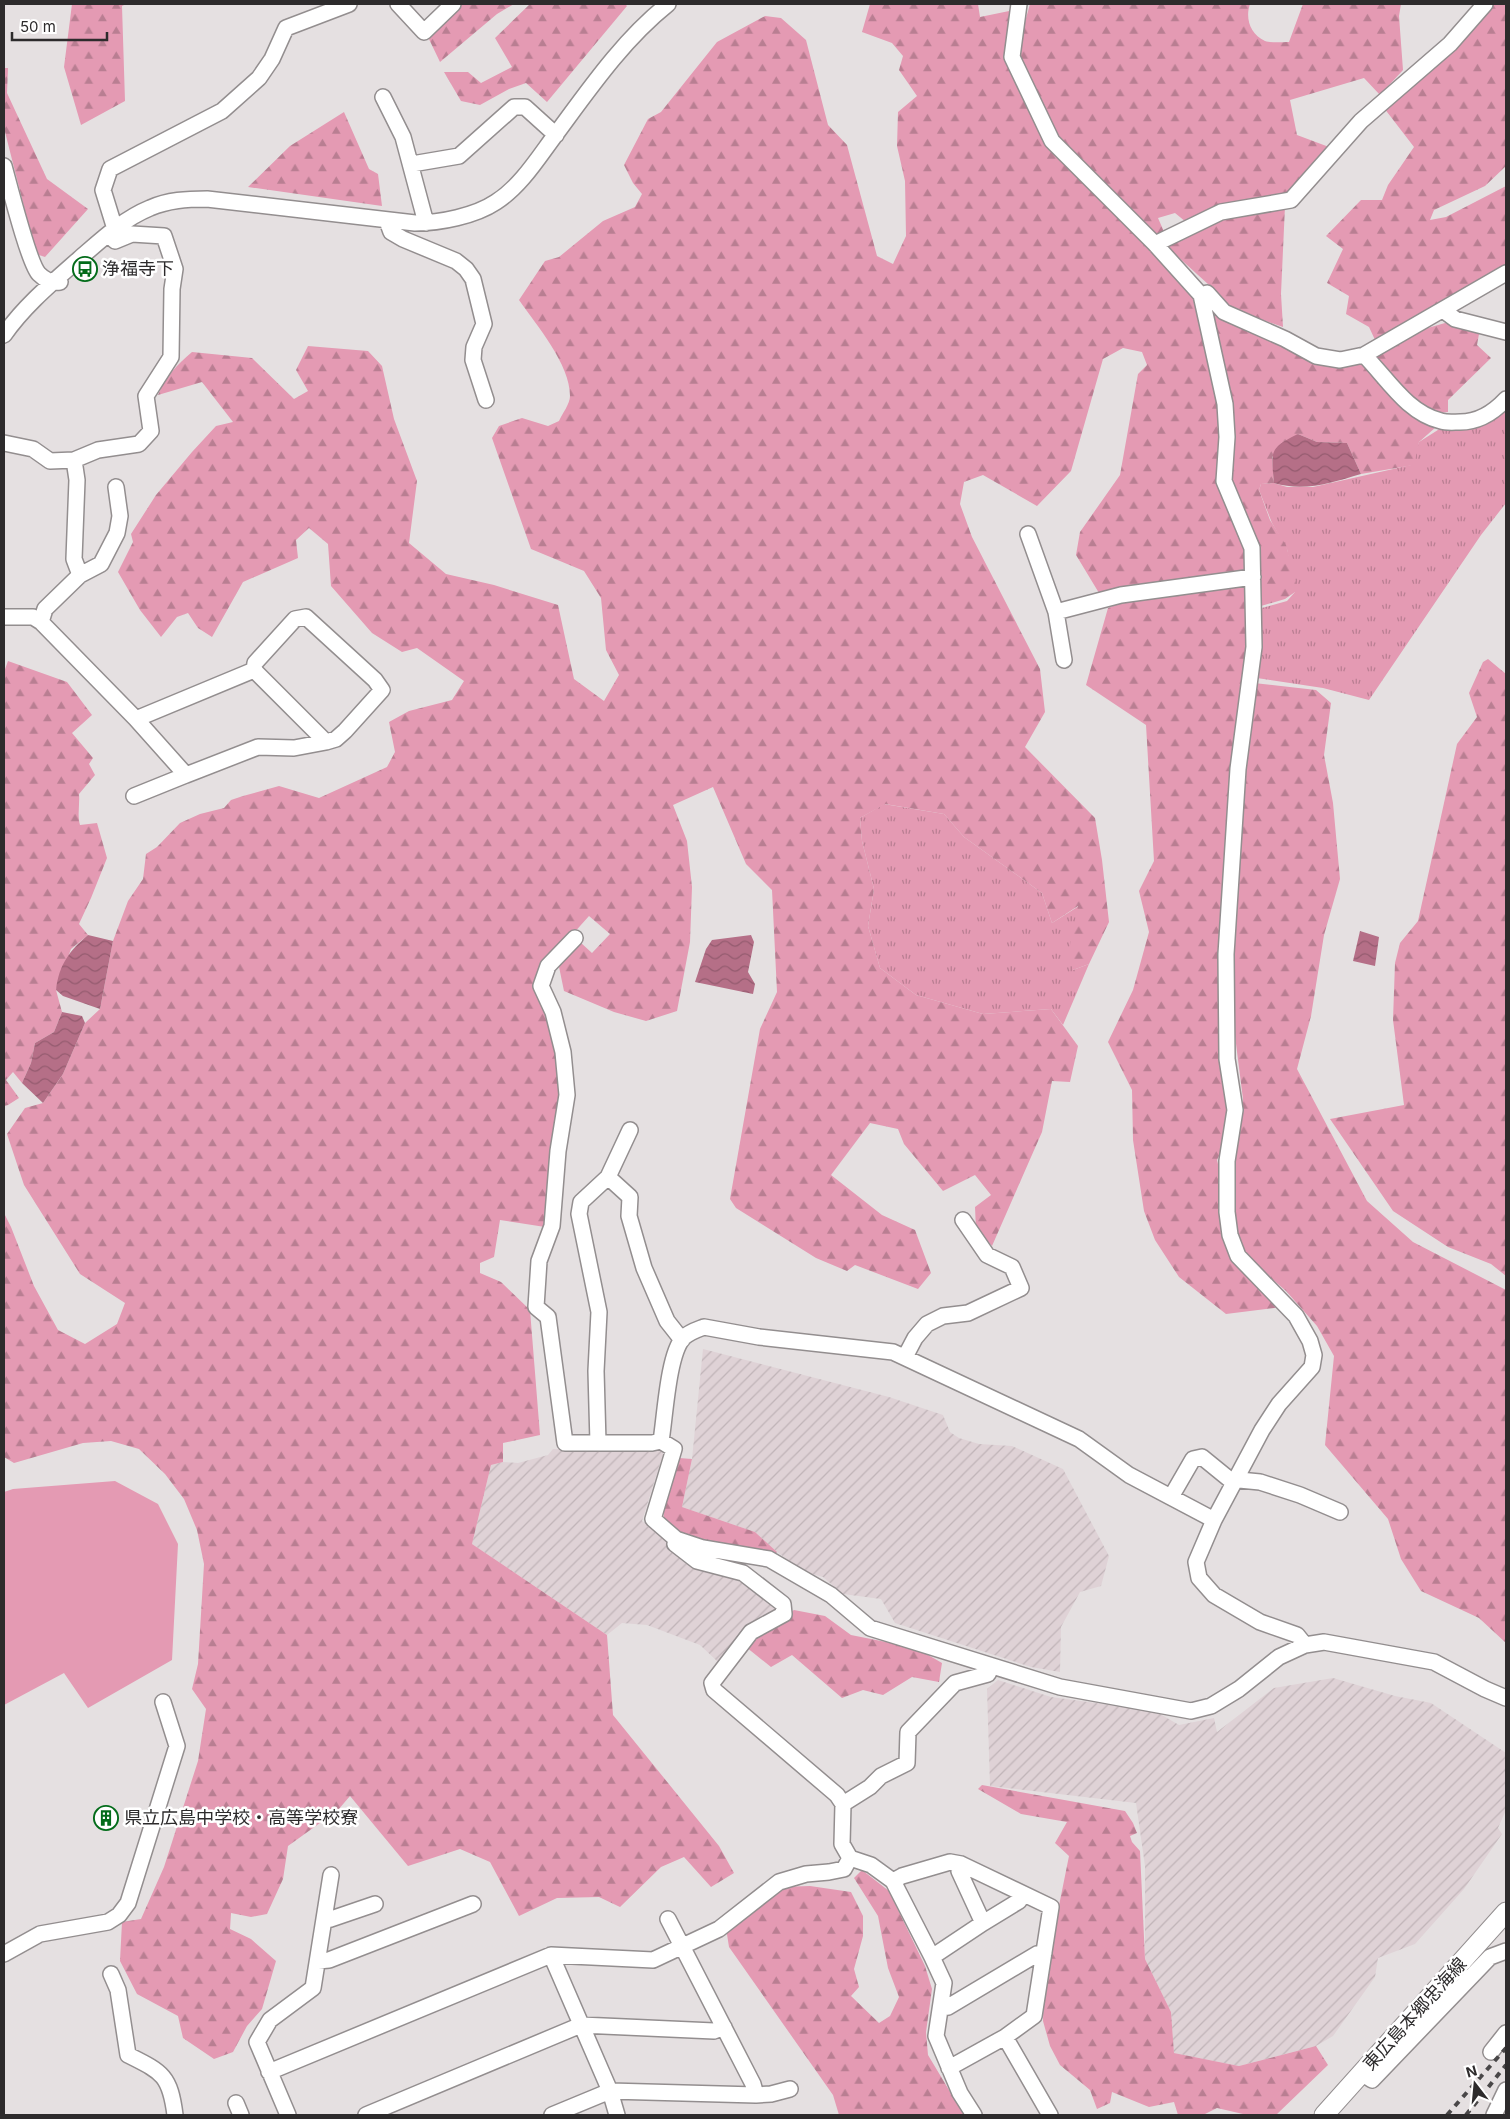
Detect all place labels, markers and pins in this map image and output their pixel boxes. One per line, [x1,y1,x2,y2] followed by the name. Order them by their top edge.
[72,256,98,282] bus stop icon: 浄福寺下
[102,258,174,279] place label: 浄福寺下
[93,1805,119,1831] building icon: 県立広島中学校・高等学校寮
[124,1807,358,1828] place label: 県立広島中学校・高等学校寮

